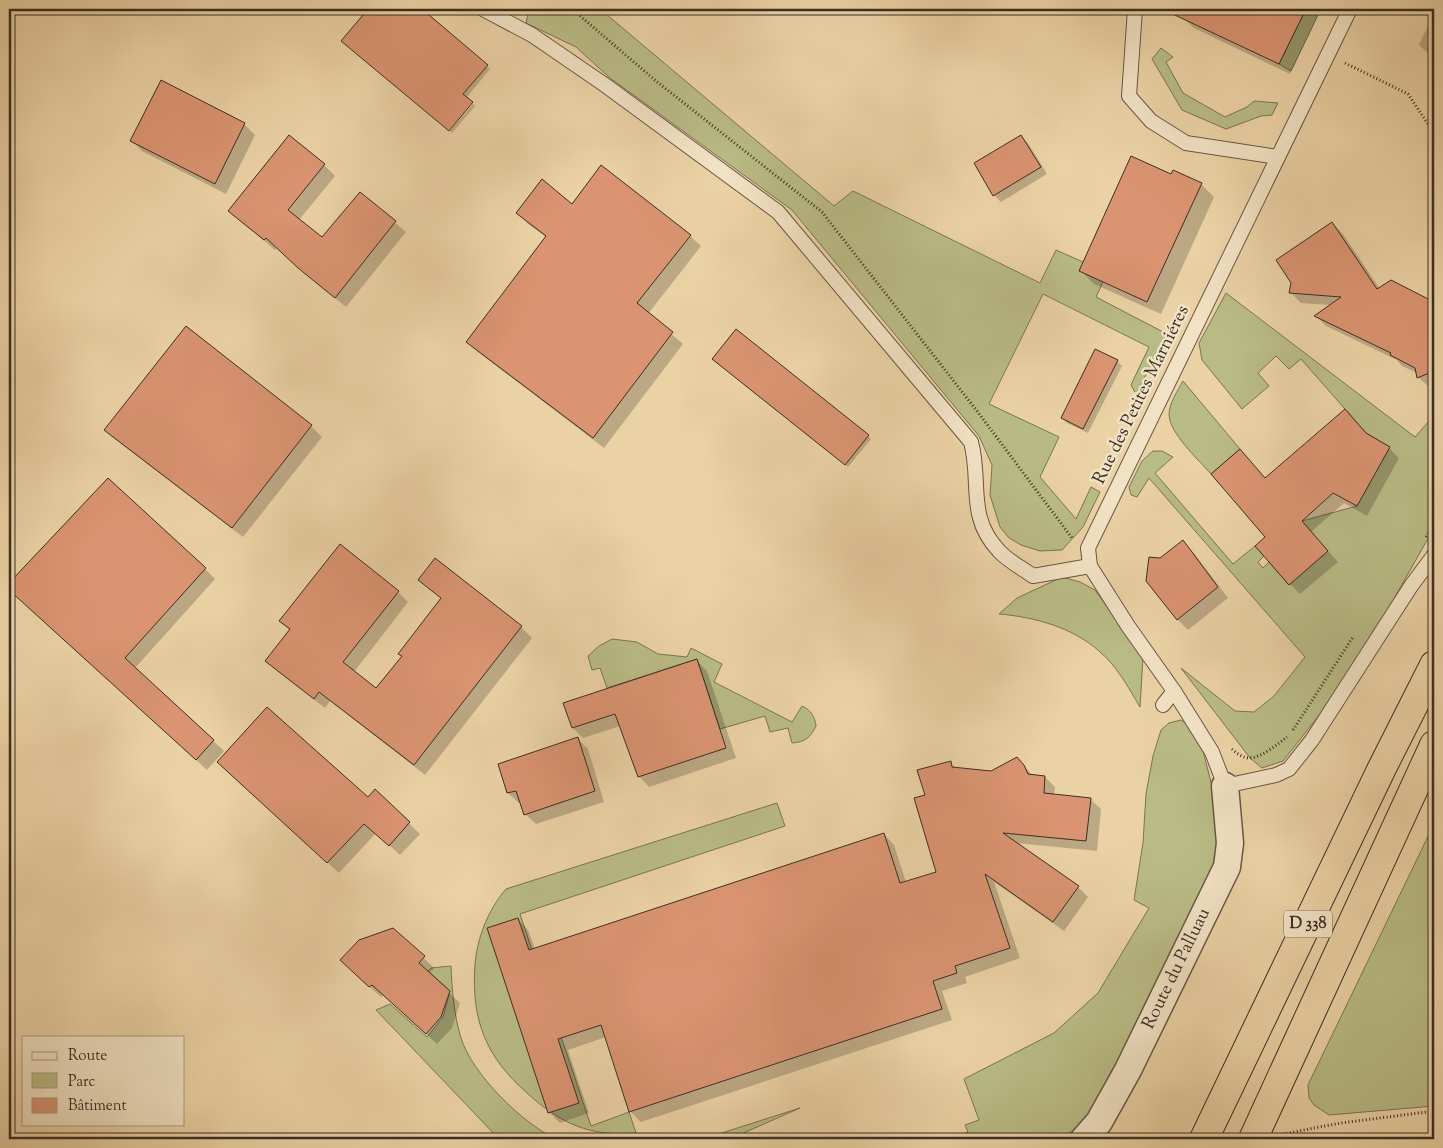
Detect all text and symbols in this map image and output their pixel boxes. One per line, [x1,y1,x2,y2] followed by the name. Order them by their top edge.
[1087,301,1197,489] street label: Rue des Petites Marniéres
[1136,904,1218,1034] street label: Route du Palluau
[1284,911,1332,938] road number: D 338
[22,1036,185,1126] legend
[68,1046,107,1067] text: Route
[68,1072,96,1093] text: Parc
[68,1096,127,1117] text: Bâtiment

